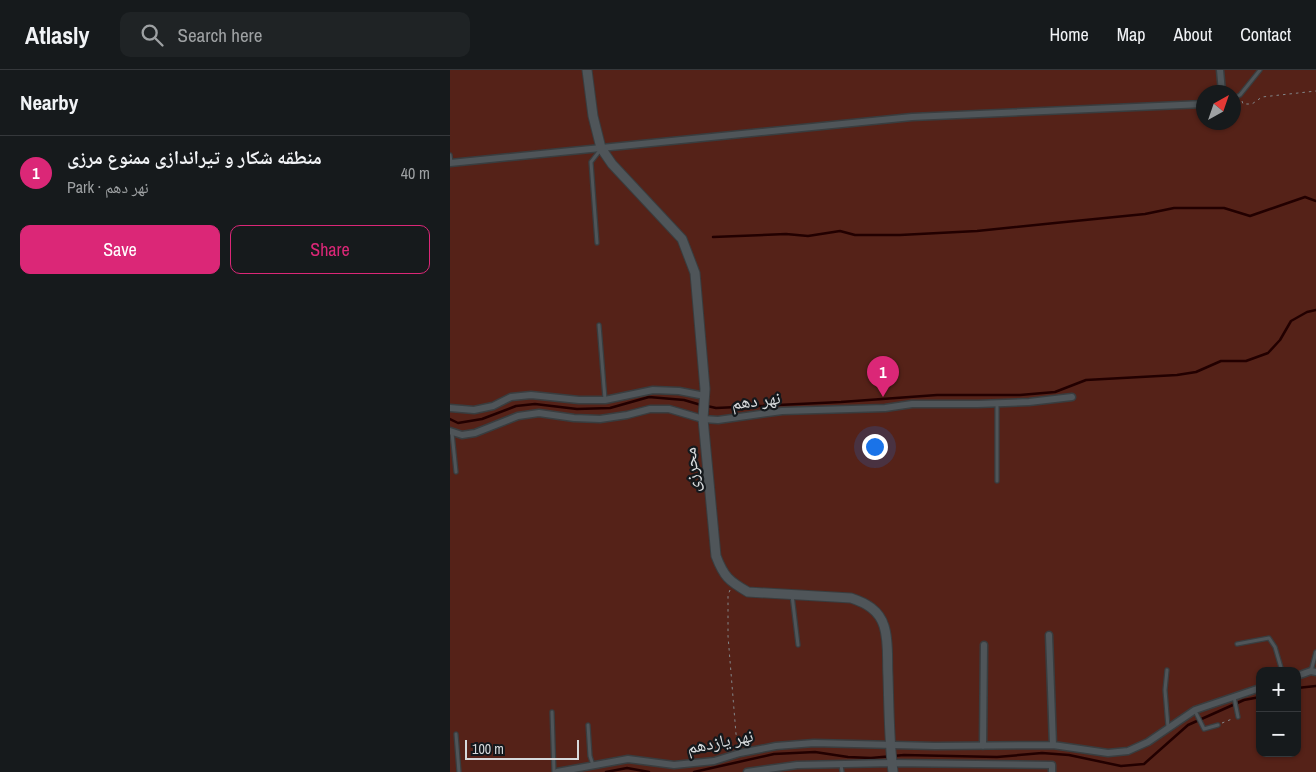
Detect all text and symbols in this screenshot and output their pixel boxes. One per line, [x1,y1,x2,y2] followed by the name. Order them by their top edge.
[120,12,470,57] search box
[25,19,90,51] text: Atlasly
[138,21,166,49] icon: search
[178,22,262,48] text: Search here
[1049,22,1089,47] text: Home
[1117,22,1146,47] text: Map
[1174,22,1212,47] text: About
[1240,22,1291,47] text: Contact
[1196,85,1241,130] north arrow
[20,88,78,117] text: Nearby
[67,144,322,170] text: منطقه شکار و تیراندازی ممنوع مرزی
[32,162,40,184] text: 1
[401,162,430,184] text: 40 m
[67,176,149,198] text: Park · نهر دهم
[20,225,220,274] button: Save
[230,225,430,274] button: Share
[867,356,899,397] pin: 1
[730,385,782,415] street label: نهر دهم
[862,434,888,460] your location
[677,446,705,494] street label: محرزی
[1256,667,1301,757] map controls
[1256,667,1301,712] button: +
[1256,712,1301,757] button: −
[685,722,755,760] street label: نهر یازدهم
[465,737,579,760] scale bar
[472,740,504,758] text: 100 m

